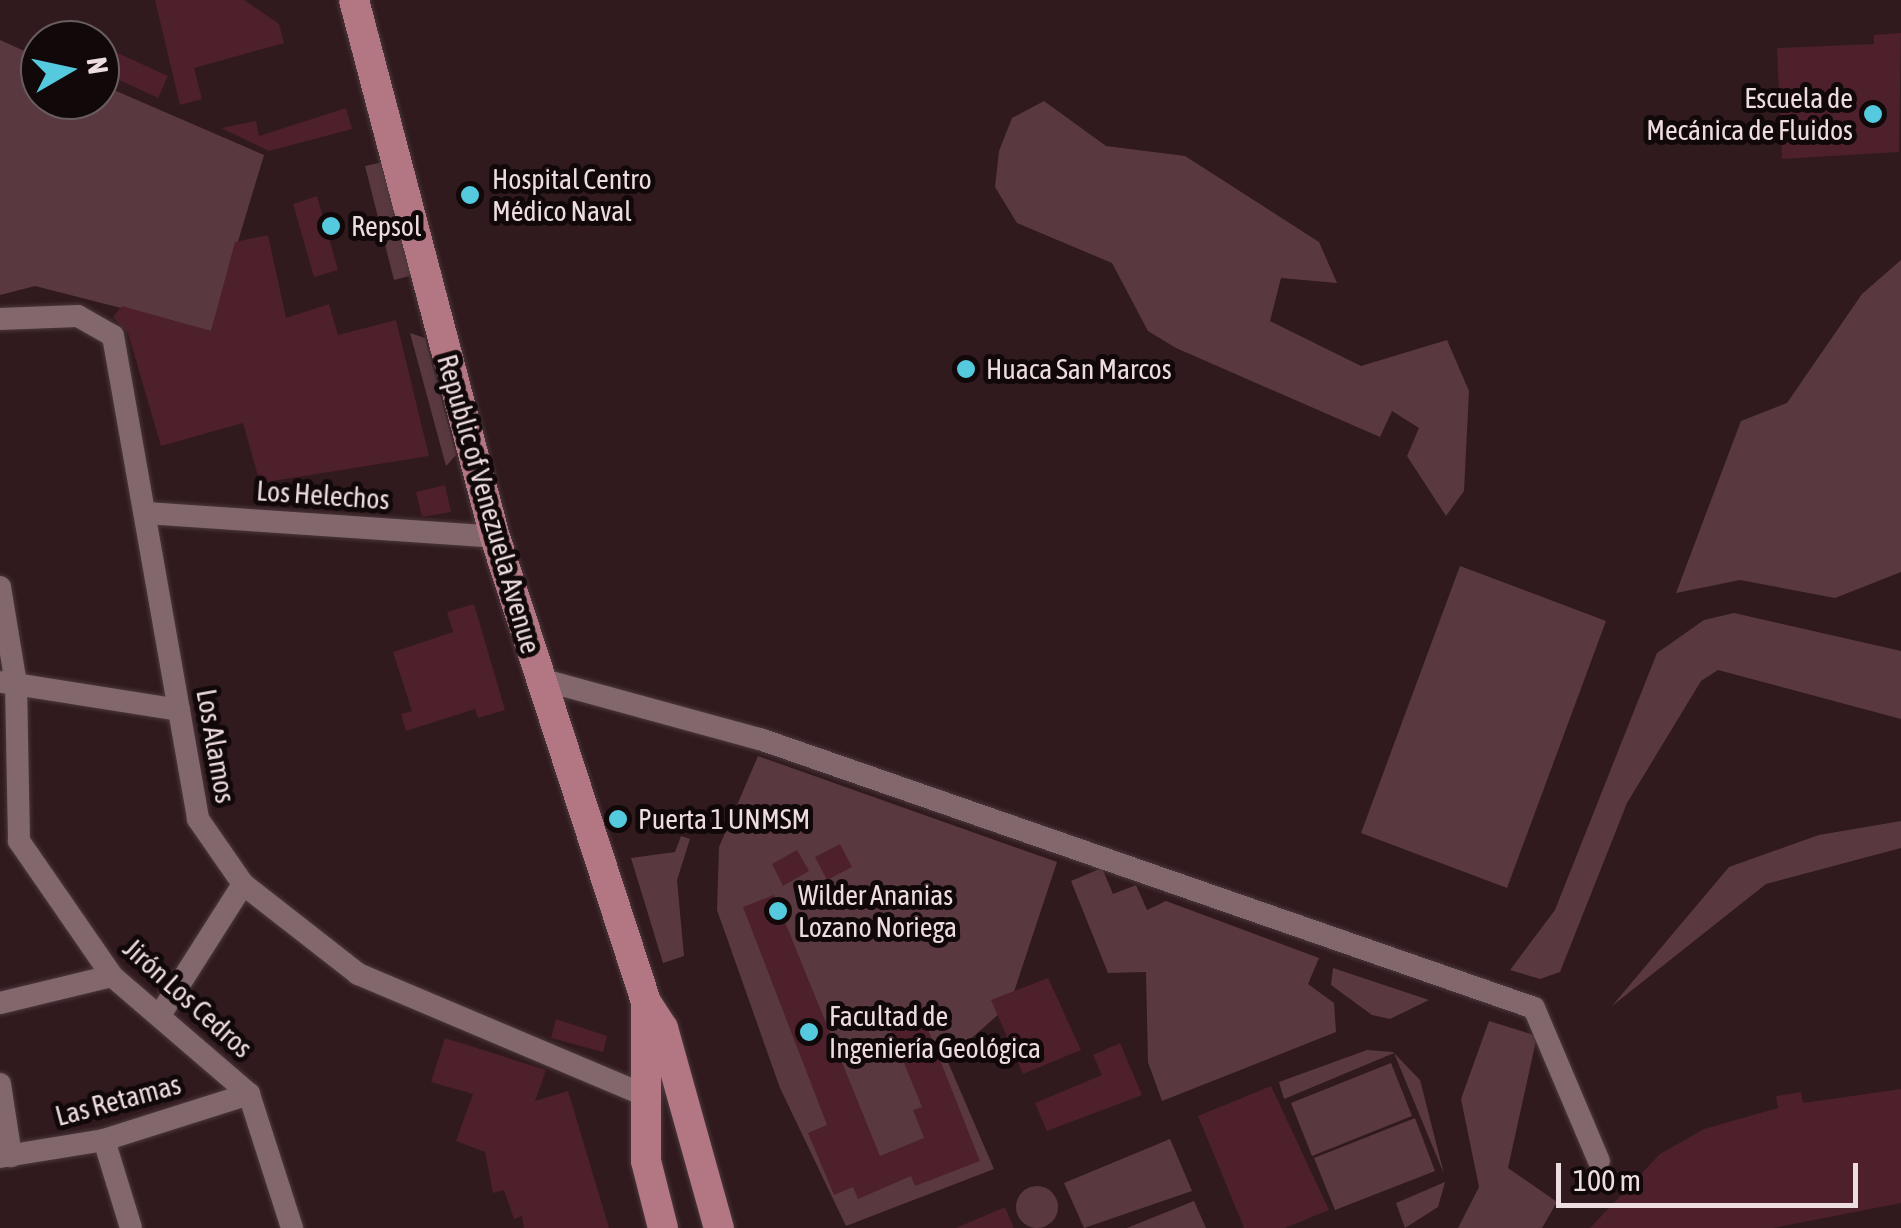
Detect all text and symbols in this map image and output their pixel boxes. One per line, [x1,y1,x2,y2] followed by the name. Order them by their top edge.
[20,20,120,120] north arrow
[81,55,115,76] text: N
[1646,81,1853,147] place label: Escuela de Mecánica de Fluidos
[1862,103,1884,125] marker: Escuela de Mecánica de Fluidos
[492,162,652,228] place label: Hospital Centro Médico Naval
[457,182,483,208] marker: Hospital Centro Médico Naval
[351,209,421,243] place label: Repsol
[320,215,342,237] marker: Repsol
[430,351,548,657] street label: Republic of Venezuela Avenue
[986,352,1172,386] place label: Huaca San Marcos
[955,358,977,380] marker: Huaca San Marcos
[255,474,391,516] street label: Los Helechos
[189,686,243,806] street label: Los Alamos
[638,802,810,836] place label: Puerta 1 UNMSM
[607,808,629,830] marker: Puerta 1 UNMSM
[798,878,957,944] place label: Wilder Ananias Lozano Noriega
[767,900,789,922] marker: Wilder Ananias Lozano Noriega
[117,931,259,1065] street label: Jirón Los Cedros
[829,999,1041,1065] place label: Facultad de Ingeniería Geológica
[798,1021,820,1043] marker: Facultad de Ingeniería Geológica
[52,1067,184,1133] street label: Las Retamas
[1561,1143,1864,1205] scale bar
[1573,1163,1641,1197] text: 100 m

